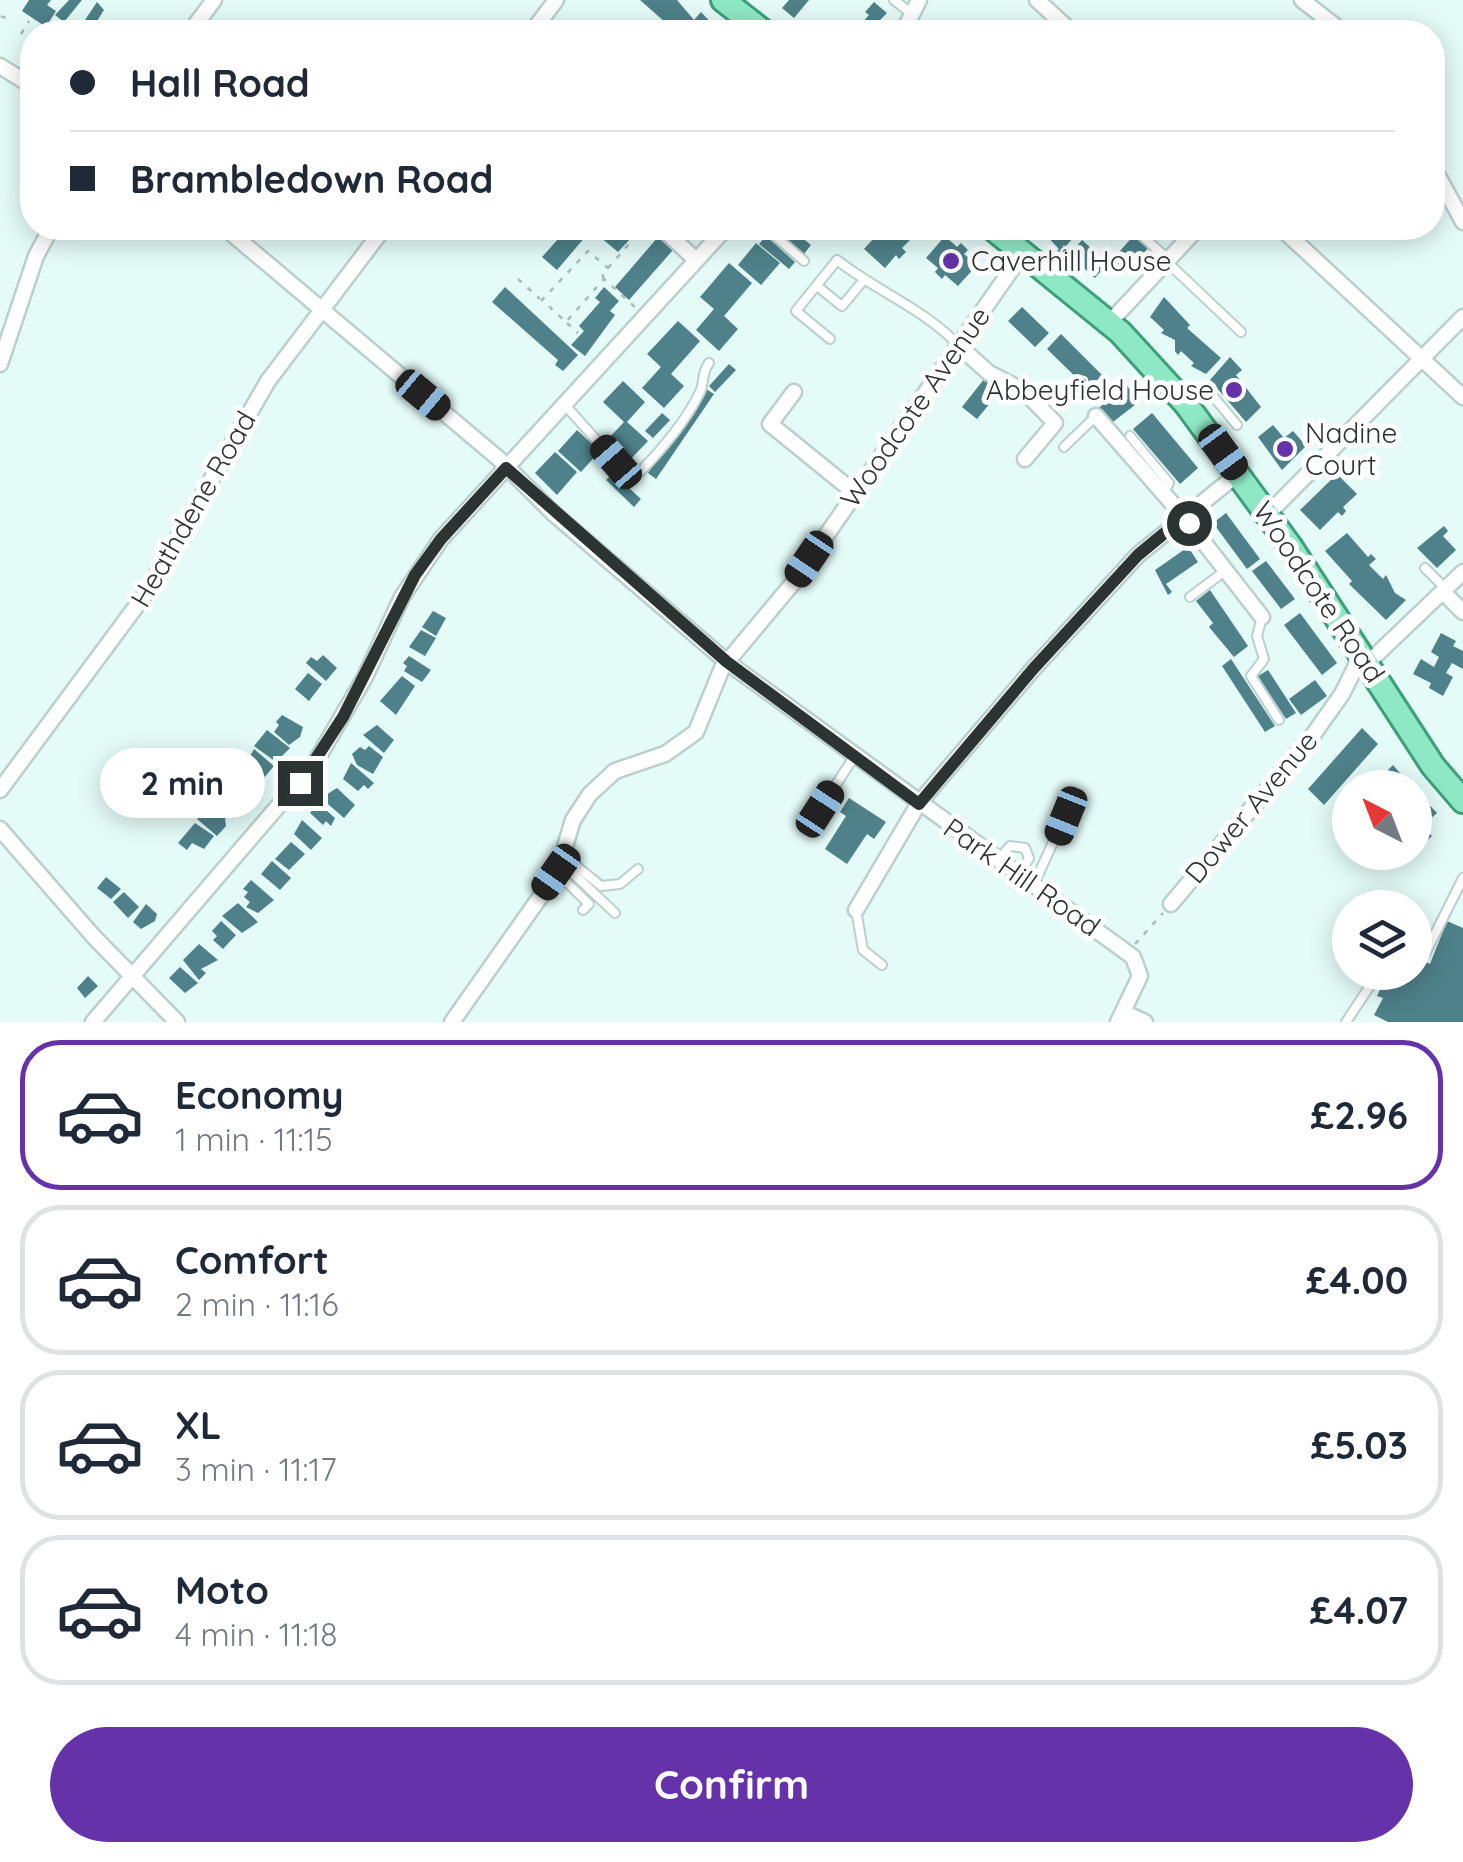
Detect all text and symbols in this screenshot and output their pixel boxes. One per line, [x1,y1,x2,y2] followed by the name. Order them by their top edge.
[130,59,310,107] text: Hall Road
[130,155,493,203] text: Brambledown Road
[971,243,1172,278] place label: Caverhill House
[940,250,962,272] marker: Caverhill House
[832,299,997,514] street label: Woodcote Avenue
[390,364,456,426] car
[986,372,1214,407] place label: Abbeyfield House
[1223,379,1245,401] marker: Abbeyfield House
[122,405,263,613] street label: Heathdene Road
[1305,415,1397,482] place label: Nadine Court
[1193,419,1253,485] car
[585,430,647,494] car
[1274,438,1296,460] marker: Nadine Court
[1246,494,1393,689] street label: Woodcote Road
[1167,501,1212,546] route start
[780,526,838,592] car
[1177,723,1325,890] street label: Dower Avenue
[100,748,265,818] callout: 2 min
[278,761,323,806] route end
[141,763,224,803] text: 2 min
[1332,770,1432,870] north arrow
[1332,770,1432,990] map controls
[791,776,849,842] car
[1041,783,1091,849] car
[937,810,1107,943] street label: Park Hill Road
[527,839,585,905] car
[1332,890,1432,990] button: layers
[55,1070,145,1160] icon: car
[175,1071,344,1119] text: Economy
[1311,1091,1408,1139] text: £2.96
[175,1119,333,1159] text: 1 min · 11:15
[55,1235,145,1325] icon: car
[175,1236,329,1284] text: Comfort
[1306,1256,1408,1304] text: £4.00
[175,1284,338,1324] text: 2 min · 11:16
[55,1400,145,1490] icon: car
[175,1401,221,1449] text: XL
[1311,1421,1408,1469] text: £5.03
[175,1449,337,1489] text: 3 min · 11:17
[55,1565,145,1655] icon: car
[175,1566,269,1614] text: Moto
[1310,1586,1408,1634] text: £4.07
[175,1614,338,1654] text: 4 min · 11:18
[50,1727,1413,1842] button: Confirm

